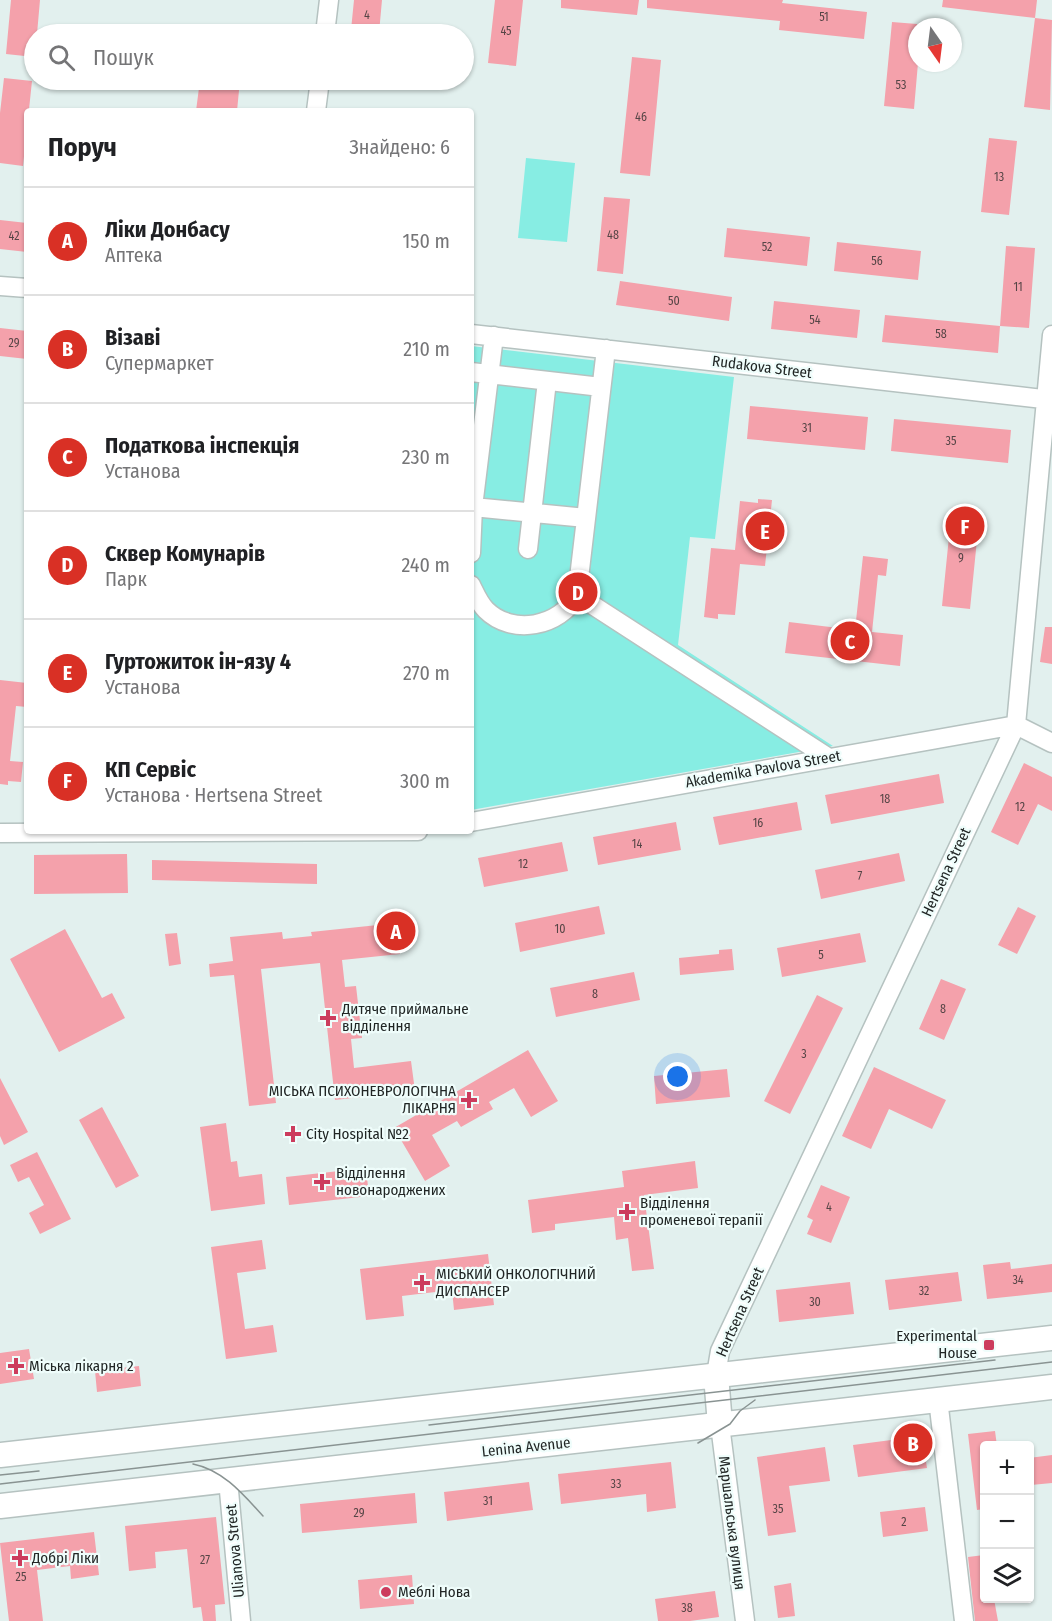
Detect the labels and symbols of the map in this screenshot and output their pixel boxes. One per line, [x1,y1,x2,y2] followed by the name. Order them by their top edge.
[364,8,370,22] house number: 4
[819,10,829,24] house number: 51
[908,18,962,72] north arrow
[500,24,512,38] house number: 45
[896,78,906,92] house number: 53
[635,110,647,124] house number: 46
[994,170,1004,184] house number: 13
[607,228,619,242] house number: 48
[9,229,19,243] house number: 42
[762,240,772,254] house number: 52
[871,254,883,268] house number: 56
[1013,280,1023,294] house number: 11
[668,294,680,308] house number: 50
[809,313,821,327] house number: 54
[935,327,947,341] house number: 58
[8,336,20,350] house number: 29
[711,352,813,382] street label: Rudakova Street
[802,421,812,435] house number: 31
[946,434,957,448] house number: 35
[946,504,984,548] pin: F
[746,508,784,554] pin: E
[958,551,964,565] house number: 9
[558,570,598,614] pin: D
[830,618,870,664] pin: C
[684,746,842,792] street label: Akademika Pavlova Street
[880,792,890,806] house number: 18
[1015,800,1025,814] house number: 12
[753,816,763,830] house number: 16
[918,825,975,919] street label: Hertsena Street
[632,837,642,851] house number: 14
[518,857,528,871] house number: 12
[858,869,863,883] house number: 7
[376,908,416,954] pin: A
[555,922,565,936] house number: 10
[818,948,824,962] house number: 5
[592,987,598,1001] house number: 8
[341,1000,469,1035] place label: Дитяче приймальне відділення
[940,1002,946,1016] house number: 8
[319,1009,337,1027] marker: Дитяче приймальне відділення
[801,1047,807,1061] house number: 3
[663,1062,692,1091] your location
[269,1082,456,1117] place label: МІСЬКА ПСИХОНЕВРОЛОГІЧНА ЛІКАРНЯ
[460,1091,478,1109] marker: МІСЬКА ПСИХОНЕВРОЛОГІЧНА ЛІКАРНЯ
[284,1125,302,1143] marker: City Hospital №2
[306,1125,409,1143] place label: City Hospital №2
[336,1164,446,1199] place label: Відділення новонароджених
[313,1173,331,1191] marker: Відділення новонароджених
[640,1194,764,1229] place label: Відділення променевої терапії
[826,1200,832,1214] house number: 4
[618,1203,636,1221] marker: Відділення променевої терапії
[712,1264,768,1360] street label: Hertsena Street
[435,1265,596,1300] place label: МІСЬКИЙ ОНКОЛОГІЧНИЙ ДИСПАНСЕР
[1012,1273,1024,1287] house number: 34
[413,1274,431,1292] marker: МІСЬКИЙ ОНКОЛОГІЧНИЙ ДИСПАНСЕР
[919,1284,929,1298] house number: 32
[809,1295,821,1309] house number: 30
[896,1327,977,1362] place label: Experimental House
[982,1338,996,1352] marker: Experimental House
[7,1357,25,1375] marker: Міська лікарня 2
[29,1357,134,1375] place label: Міська лікарня 2
[894,1420,932,1466] pin: B
[481,1433,571,1461] street label: Lenina Avenue
[715,1455,749,1591] street label: Маршальська вулиця
[611,1477,621,1491] house number: 33
[483,1494,493,1508] house number: 31
[773,1502,784,1516] house number: 35
[222,1503,248,1599] street label: Ulianova Street
[353,1506,365,1520] house number: 29
[901,1515,907,1529] house number: 2
[31,1549,99,1567] place label: Добрі Ліки
[13,1551,27,1565] marker: Добрі Ліки
[200,1553,210,1567] house number: 27
[16,1570,27,1584] house number: 25
[398,1583,470,1601] place label: Меблі Нова
[379,1585,393,1599] marker: Меблі Нова
[681,1601,693,1615] house number: 38

